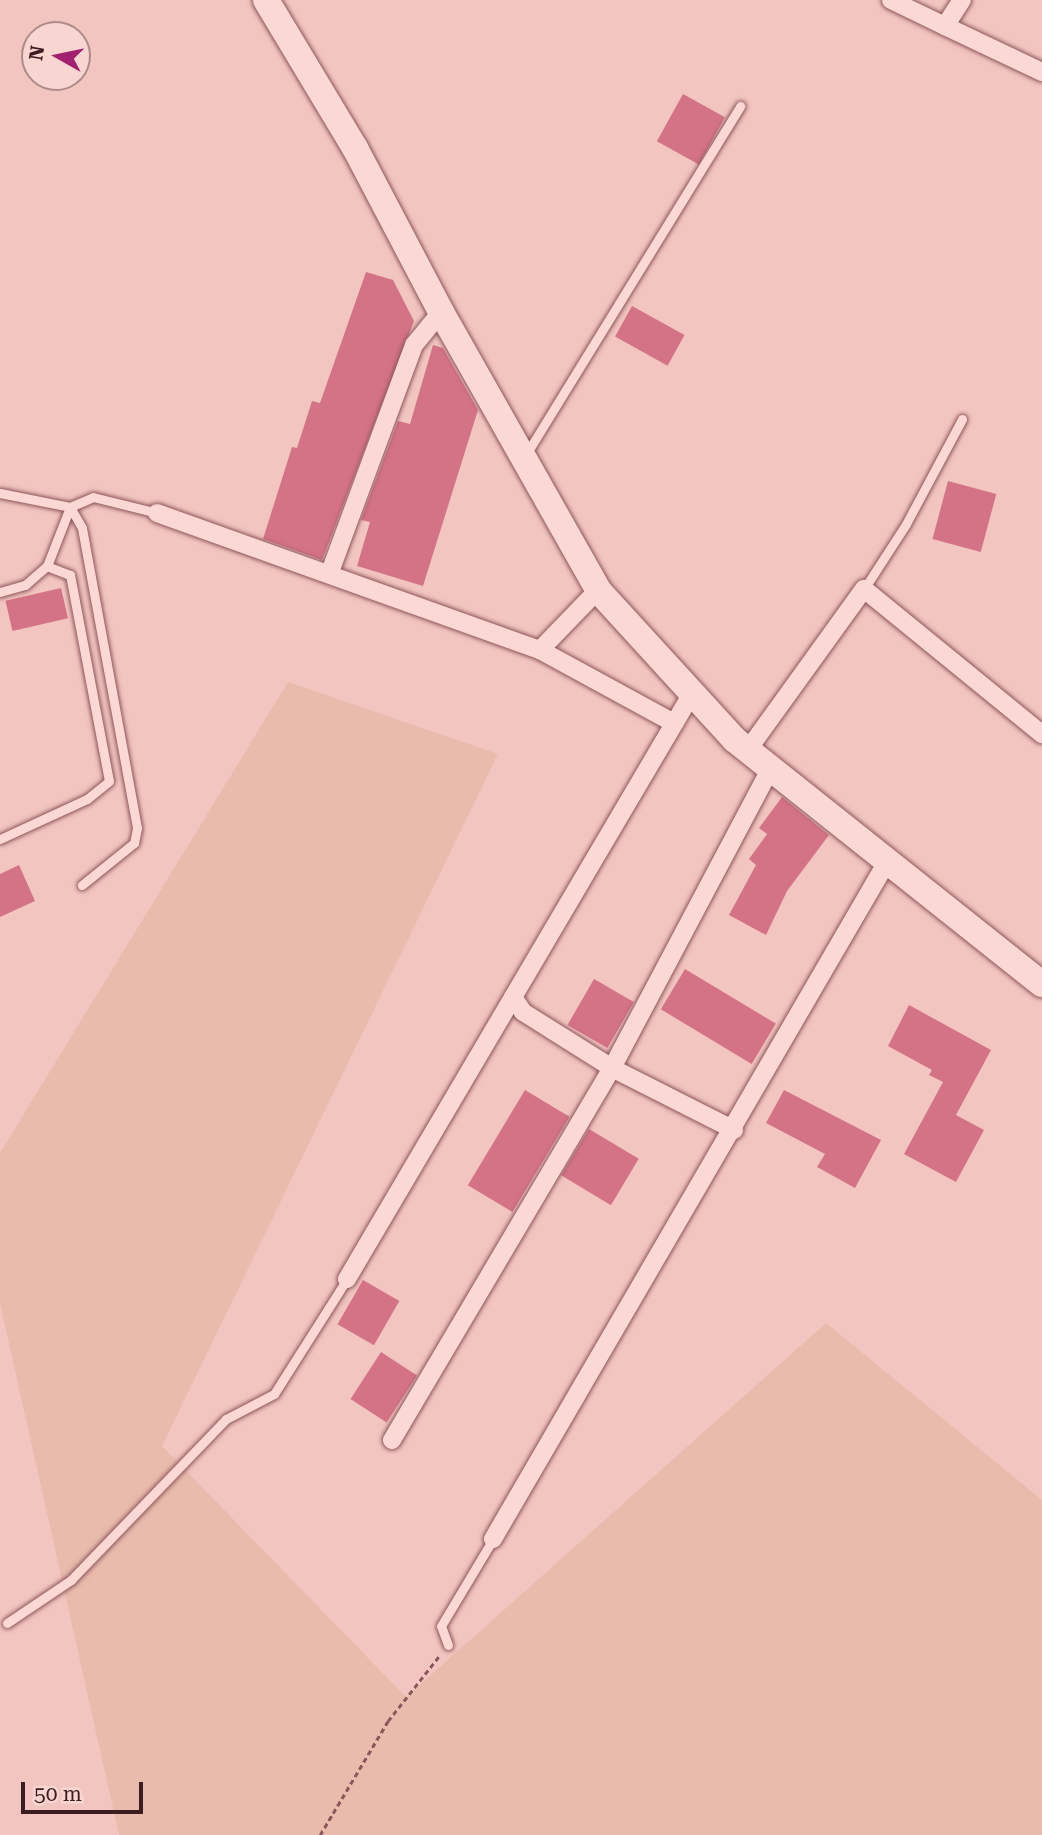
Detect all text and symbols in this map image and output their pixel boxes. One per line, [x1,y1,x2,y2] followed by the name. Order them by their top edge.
[21,21,91,91] north arrow
[24,44,49,62] text: N
[24,1769,147,1813] scale bar
[34,1782,82,1806] text: 50 m

